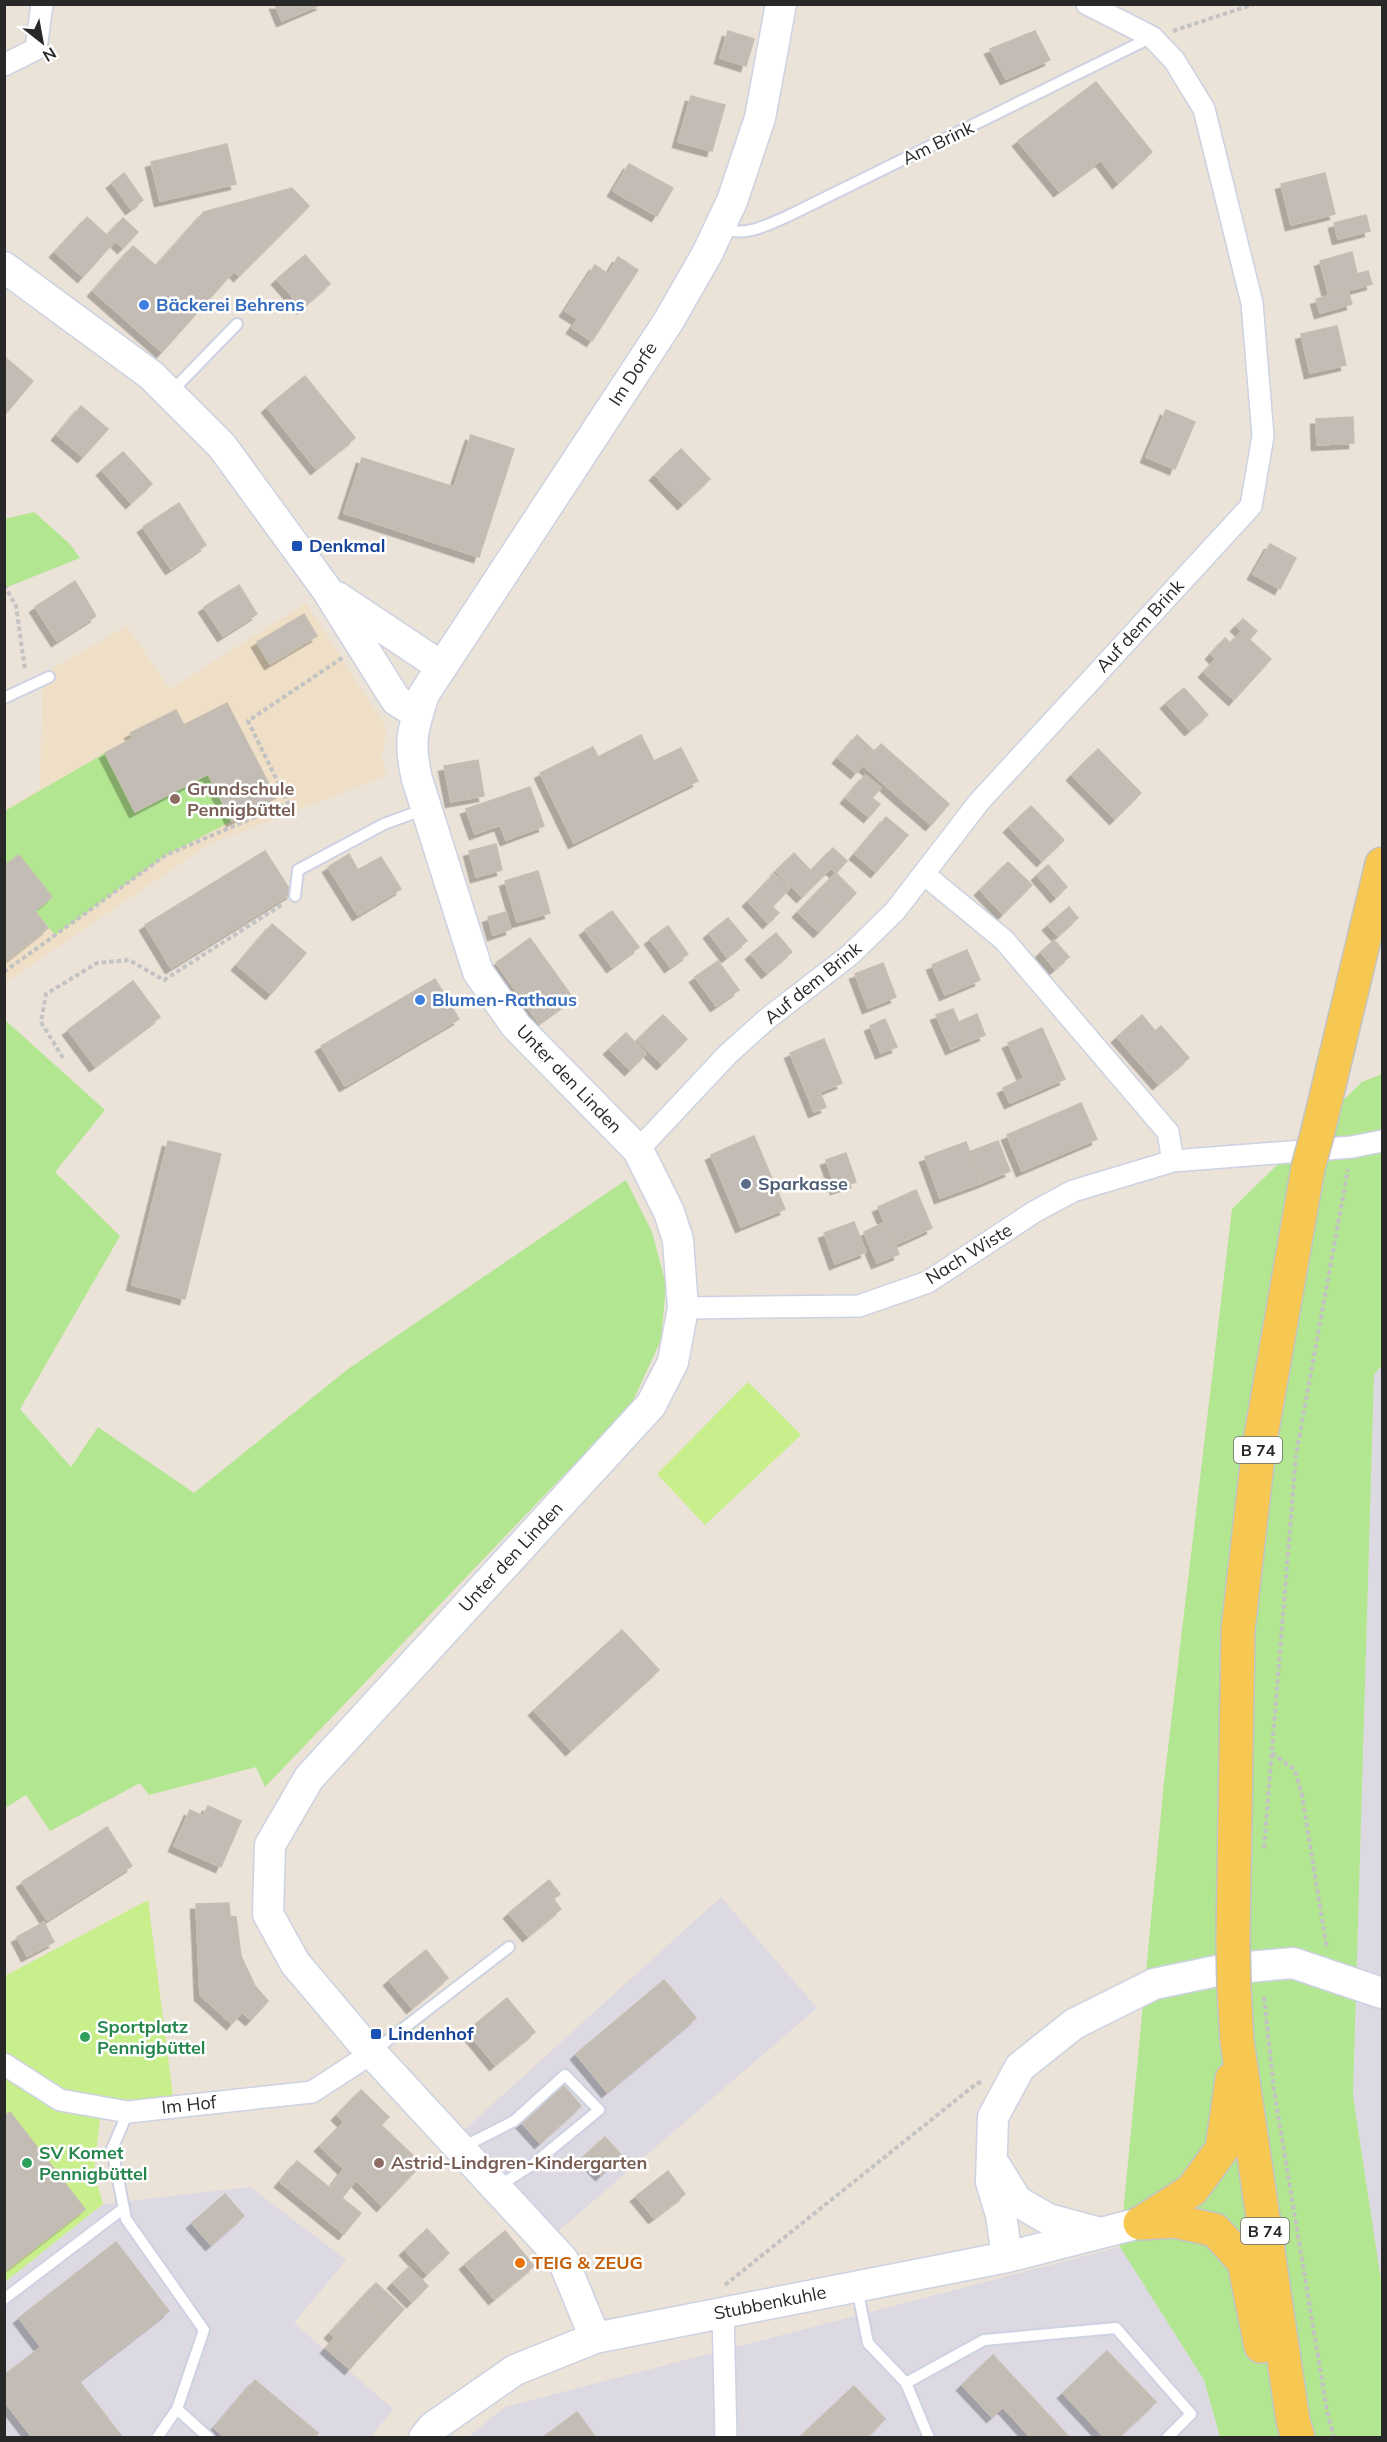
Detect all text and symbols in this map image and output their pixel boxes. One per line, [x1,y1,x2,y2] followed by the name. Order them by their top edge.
[12,12,72,72] north arrow
[39,43,60,67] text: N
[898,115,978,170] street label: Am Brink
[156,293,305,316] place label: Bäckerei Behrens
[137,298,151,312] marker: Bäckerei Behrens
[603,337,662,410] street label: Im Dorfe
[309,534,385,557] place label: Denkmal
[290,539,304,553] marker: Denkmal
[1091,574,1189,677] street label: Auf dem Brink
[187,777,296,821] place label: Grundschule Pennigbüttel
[168,792,182,806] marker: Grundschule Pennigbüttel
[759,936,866,1029] street label: Auf dem Brink
[432,988,577,1011] place label: Blumen-Rathaus
[413,993,427,1007] marker: Blumen-Rathaus
[512,1019,627,1138] street label: Unter den Linden
[758,1172,848,1195] place label: Sparkasse
[739,1177,753,1191] marker: Sparkasse
[921,1218,1016,1289] street label: Nach Wiste
[1234,1437,1282,1463] road number: B 74
[454,1497,568,1617] street label: Unter den Linden
[97,2015,206,2059] place label: Sportplatz Pennigbüttel
[388,2022,474,2045] place label: Lindenhof
[369,2027,383,2041] marker: Lindenhof
[78,2030,92,2044] marker: Sportplatz Pennigbüttel
[160,2090,219,2119] street label: Im Hof
[39,2141,148,2185] place label: SV Komet Pennigbüttel
[391,2151,647,2174] place label: Astrid-Lindgren-Kindergarten
[20,2156,34,2170] marker: SV Komet Pennigbüttel
[372,2156,386,2170] marker: Astrid-Lindgren-Kindergarten
[1241,2218,1289,2244] road number: B 74
[532,2251,643,2274] place label: TEIG & ZEUG
[513,2256,527,2270] marker: TEIG & ZEUG
[712,2280,828,2325] street label: Stubbenkuhle

